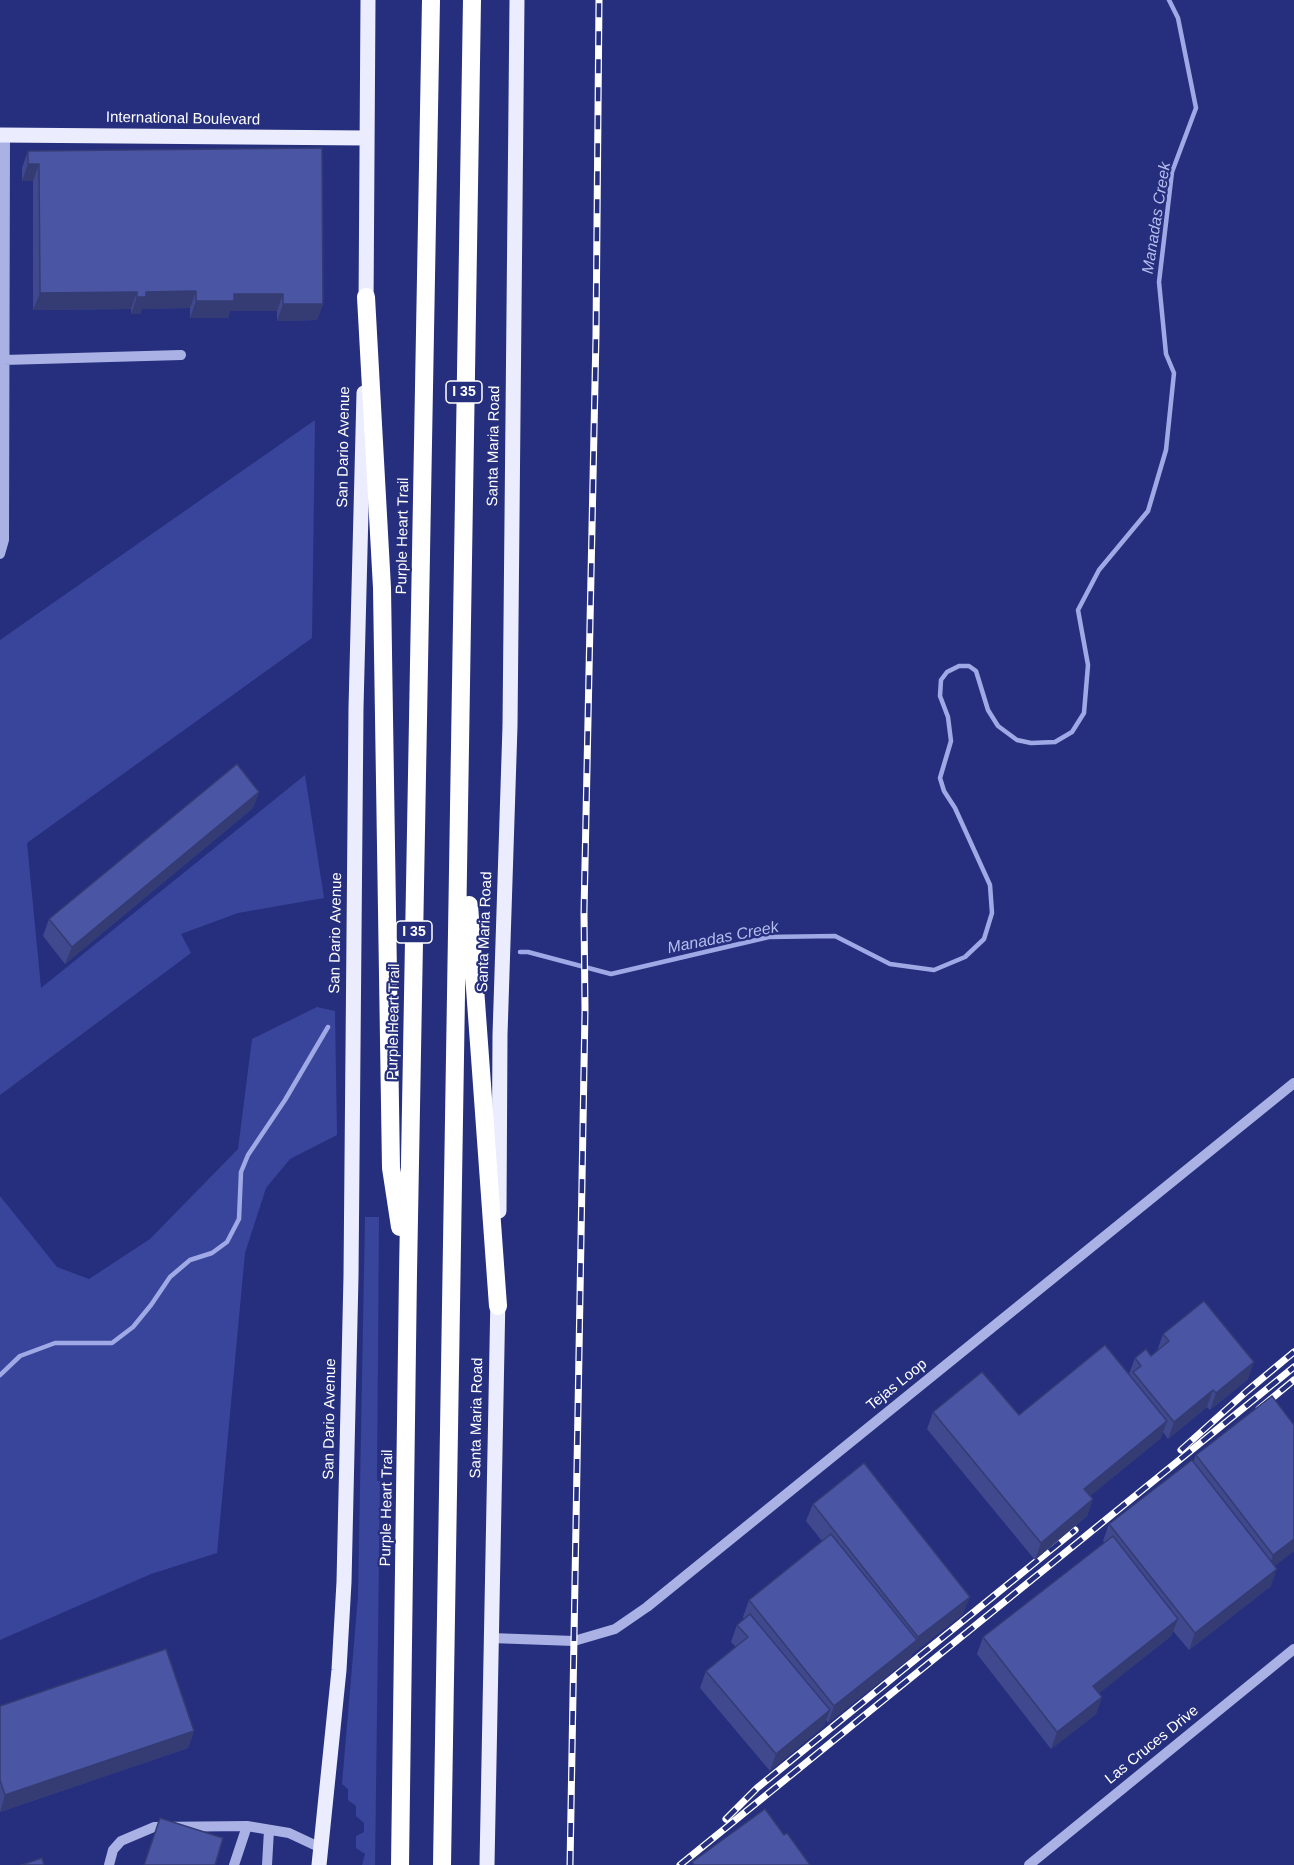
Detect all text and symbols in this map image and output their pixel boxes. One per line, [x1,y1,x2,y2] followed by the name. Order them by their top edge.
[106,109,260,129] street label: International Boulevard
[1139,161,1175,275] water label: Manadas Creek
[446,381,482,403] road number: I 35
[484,385,504,507] street label: Santa Maria Road
[334,386,354,508] street label: San Dario Avenue
[393,477,413,595] street label: Purple Heart Trail
[474,871,496,993] street label: Santa Maria Road
[326,872,346,994] street label: San Dario Avenue
[666,918,780,958] water label: Manadas Creek
[396,921,432,943] road number: I 35
[384,963,404,1081] street label: Purple Heart Trail
[863,1355,931,1415] street label: Tejas Loop
[467,1357,487,1479] street label: Santa Maria Road
[320,1358,340,1480] street label: San Dario Avenue
[377,1449,397,1567] street label: Purple Heart Trail
[1102,1702,1202,1788] street label: Las Cruces Drive

